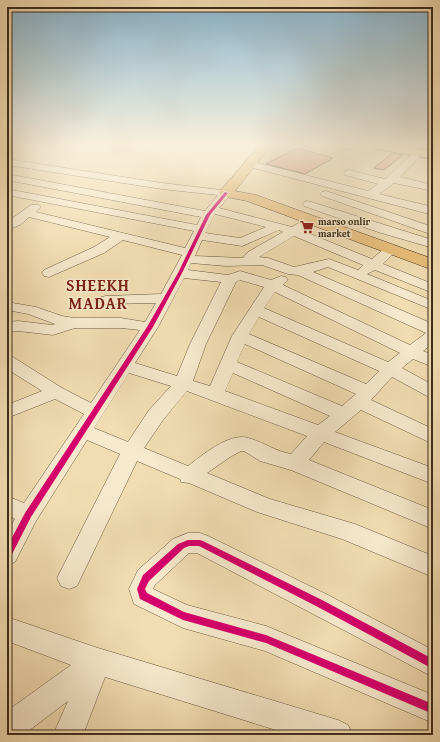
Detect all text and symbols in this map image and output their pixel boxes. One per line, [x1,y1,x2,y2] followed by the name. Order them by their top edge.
[318,214,371,241] place label: marso onlir market
[299,219,315,235] supermarket icon: marso onlir market
[66,273,130,315] district label: SHEEKH MADAR

